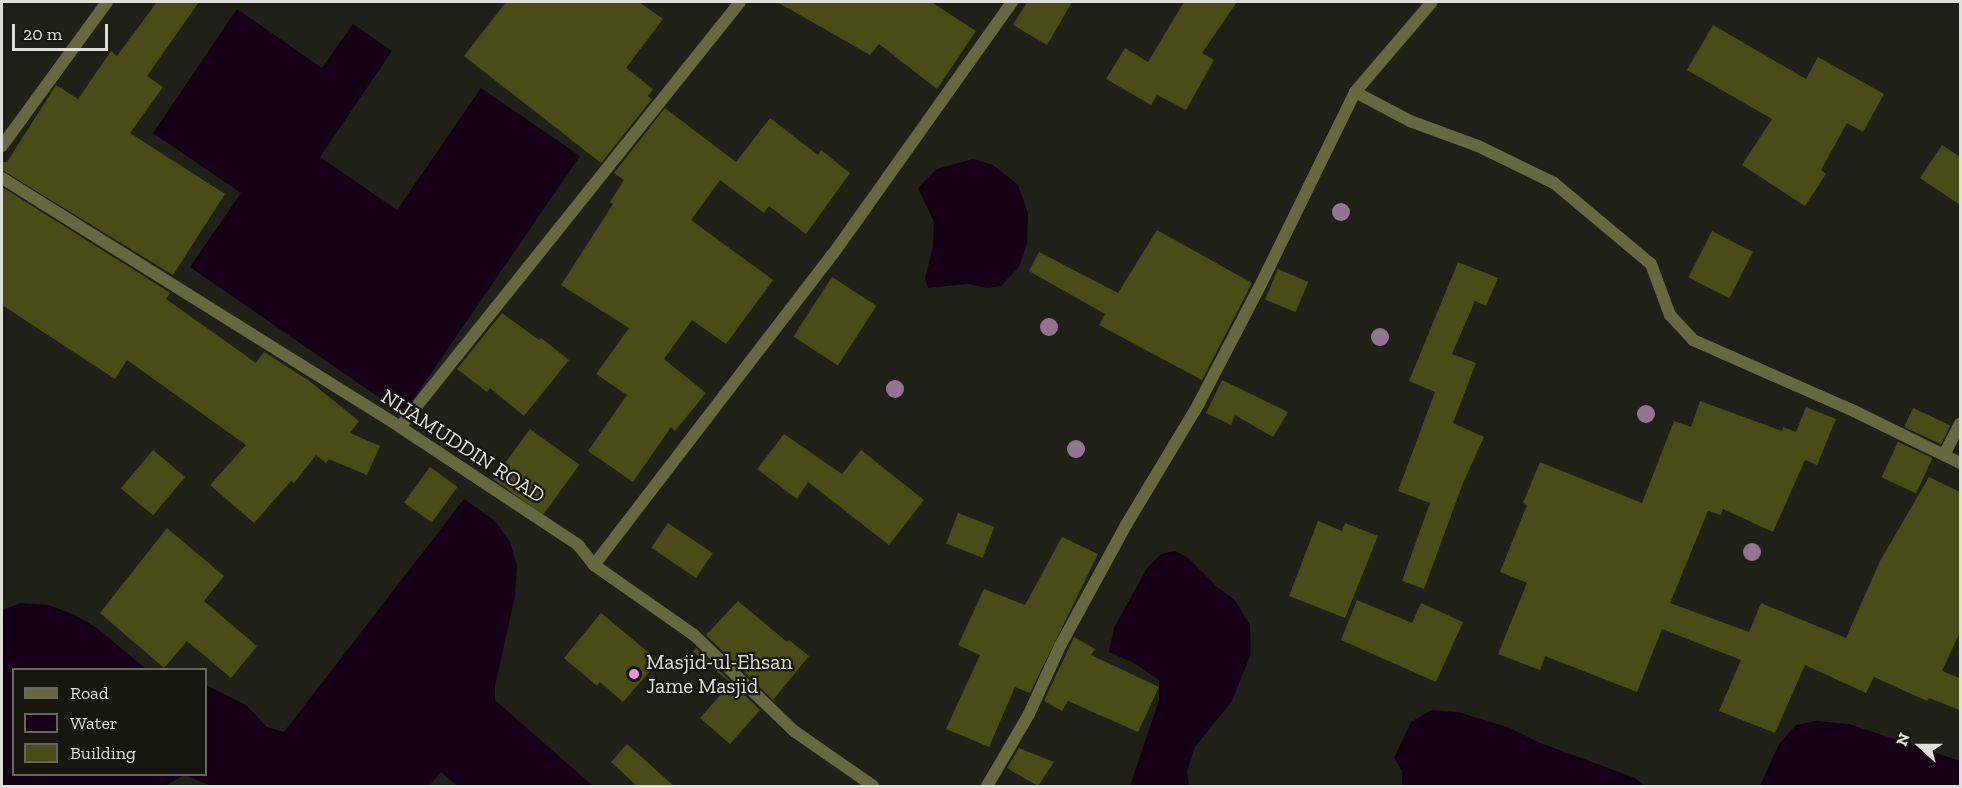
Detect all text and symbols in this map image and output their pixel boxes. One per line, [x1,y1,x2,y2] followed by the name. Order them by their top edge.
[15,12,111,50] scale bar
[23,23,62,45] text: 20 m
[376,384,550,508] street label: NIJAMUDDIN ROAD
[646,649,792,699] place label: Masjid-ul-Ehsan Jame Masjid
[627,667,641,681] marker: Masjid-ul-Ehsan Jame Masjid
[12,668,207,776] legend
[70,682,109,704] text: Road
[70,712,117,734] text: Water
[1890,716,1950,776] north arrow
[1892,730,1914,748] text: N
[70,742,136,764] text: Building

